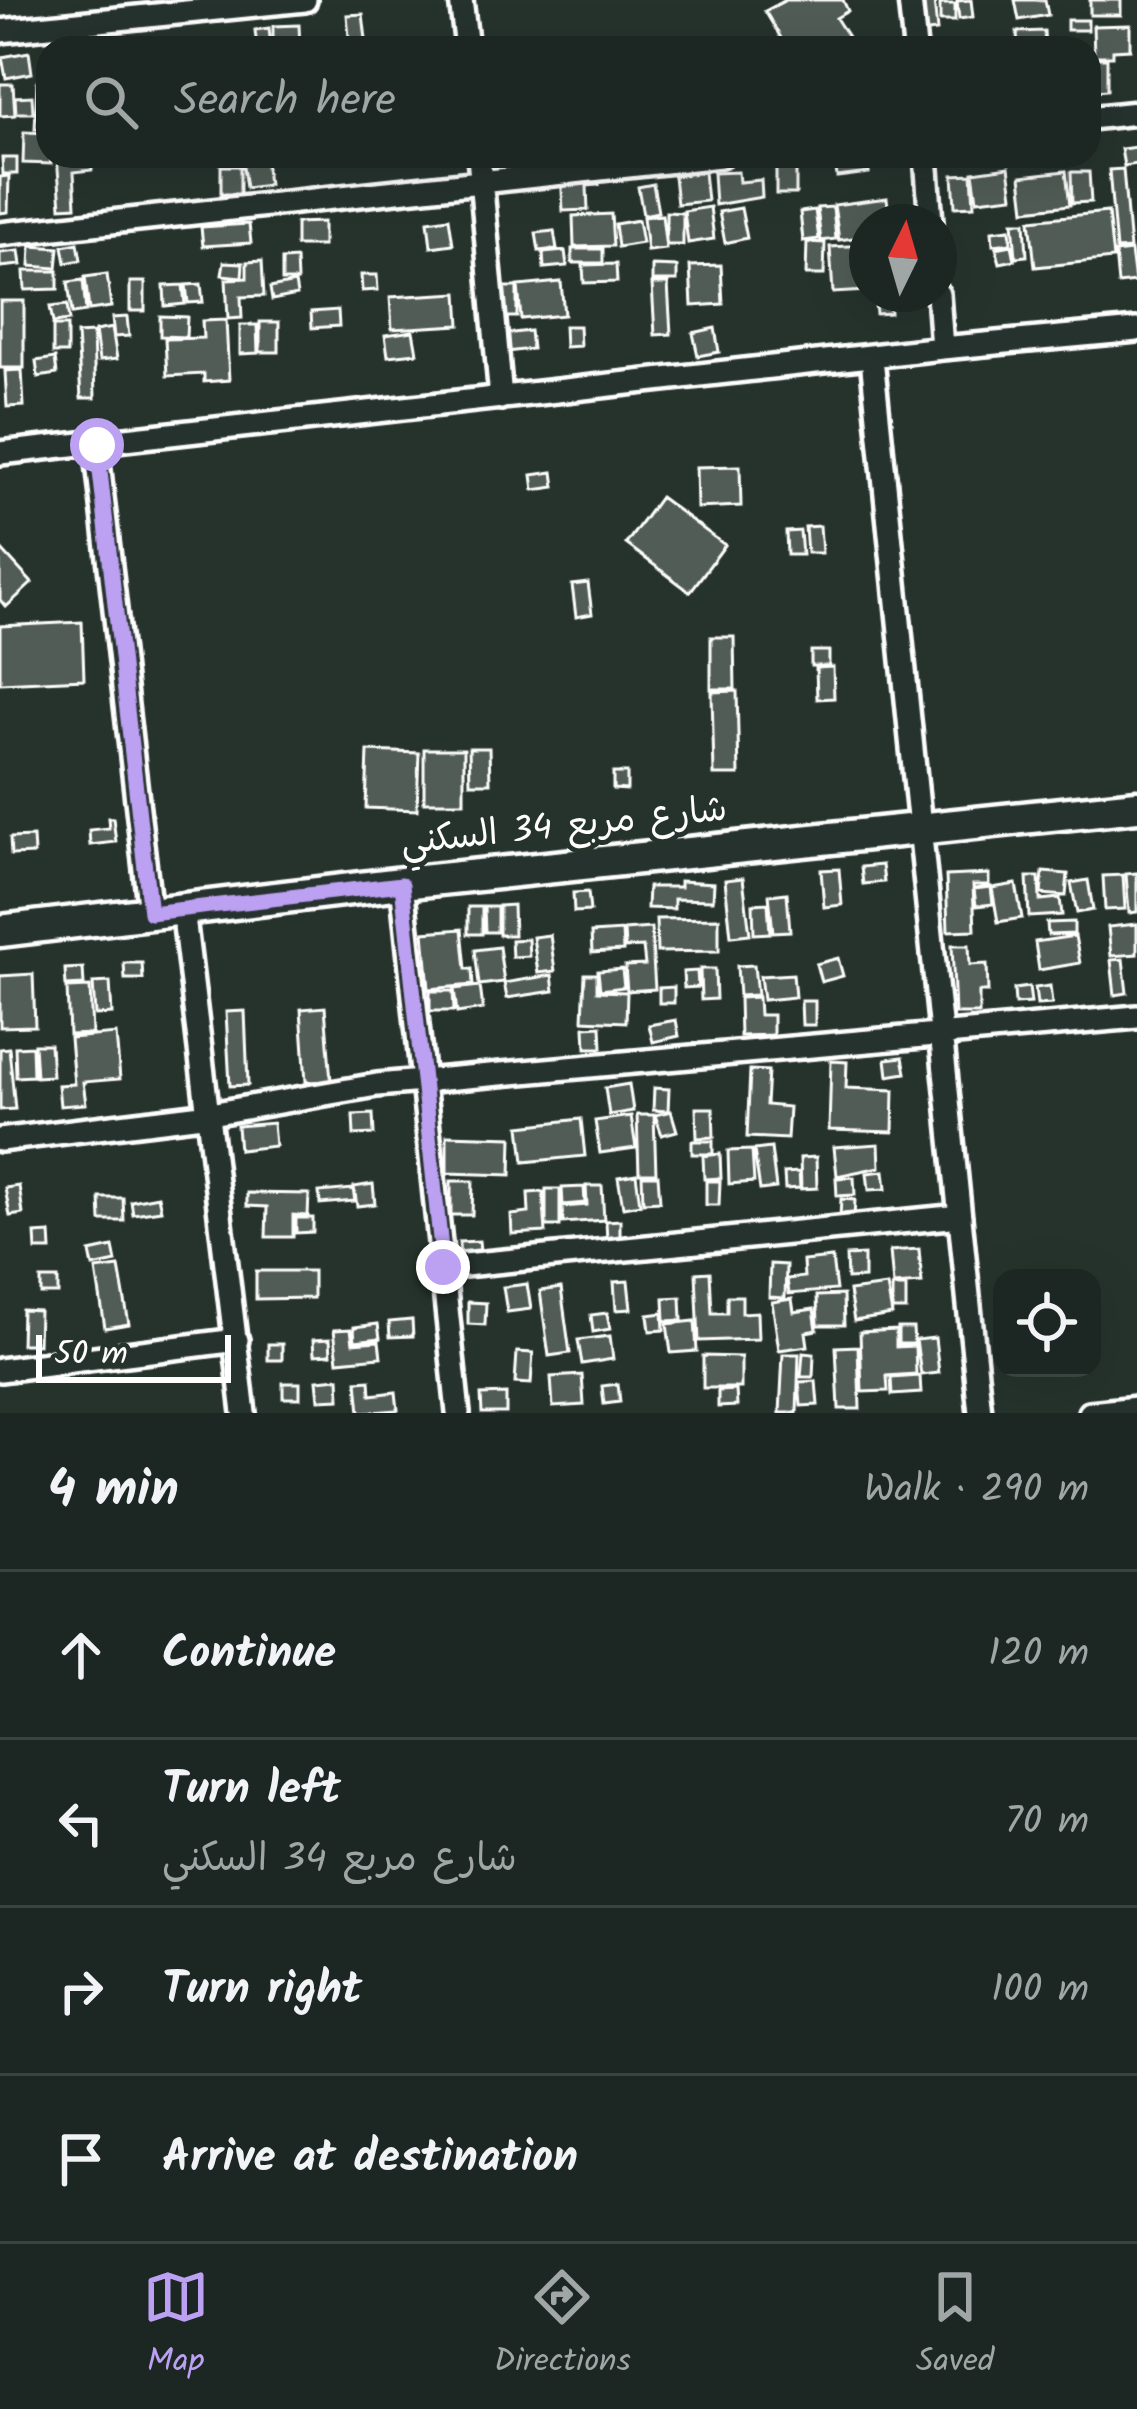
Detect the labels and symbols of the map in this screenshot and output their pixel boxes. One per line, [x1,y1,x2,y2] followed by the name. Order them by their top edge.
[849,204,957,312] north arrow
[70,418,124,472] route start
[398,782,730,872] street label: شارع مربع 34 السكني
[416,1240,470,1294] route end
[36,1329,231,1382] scale bar

